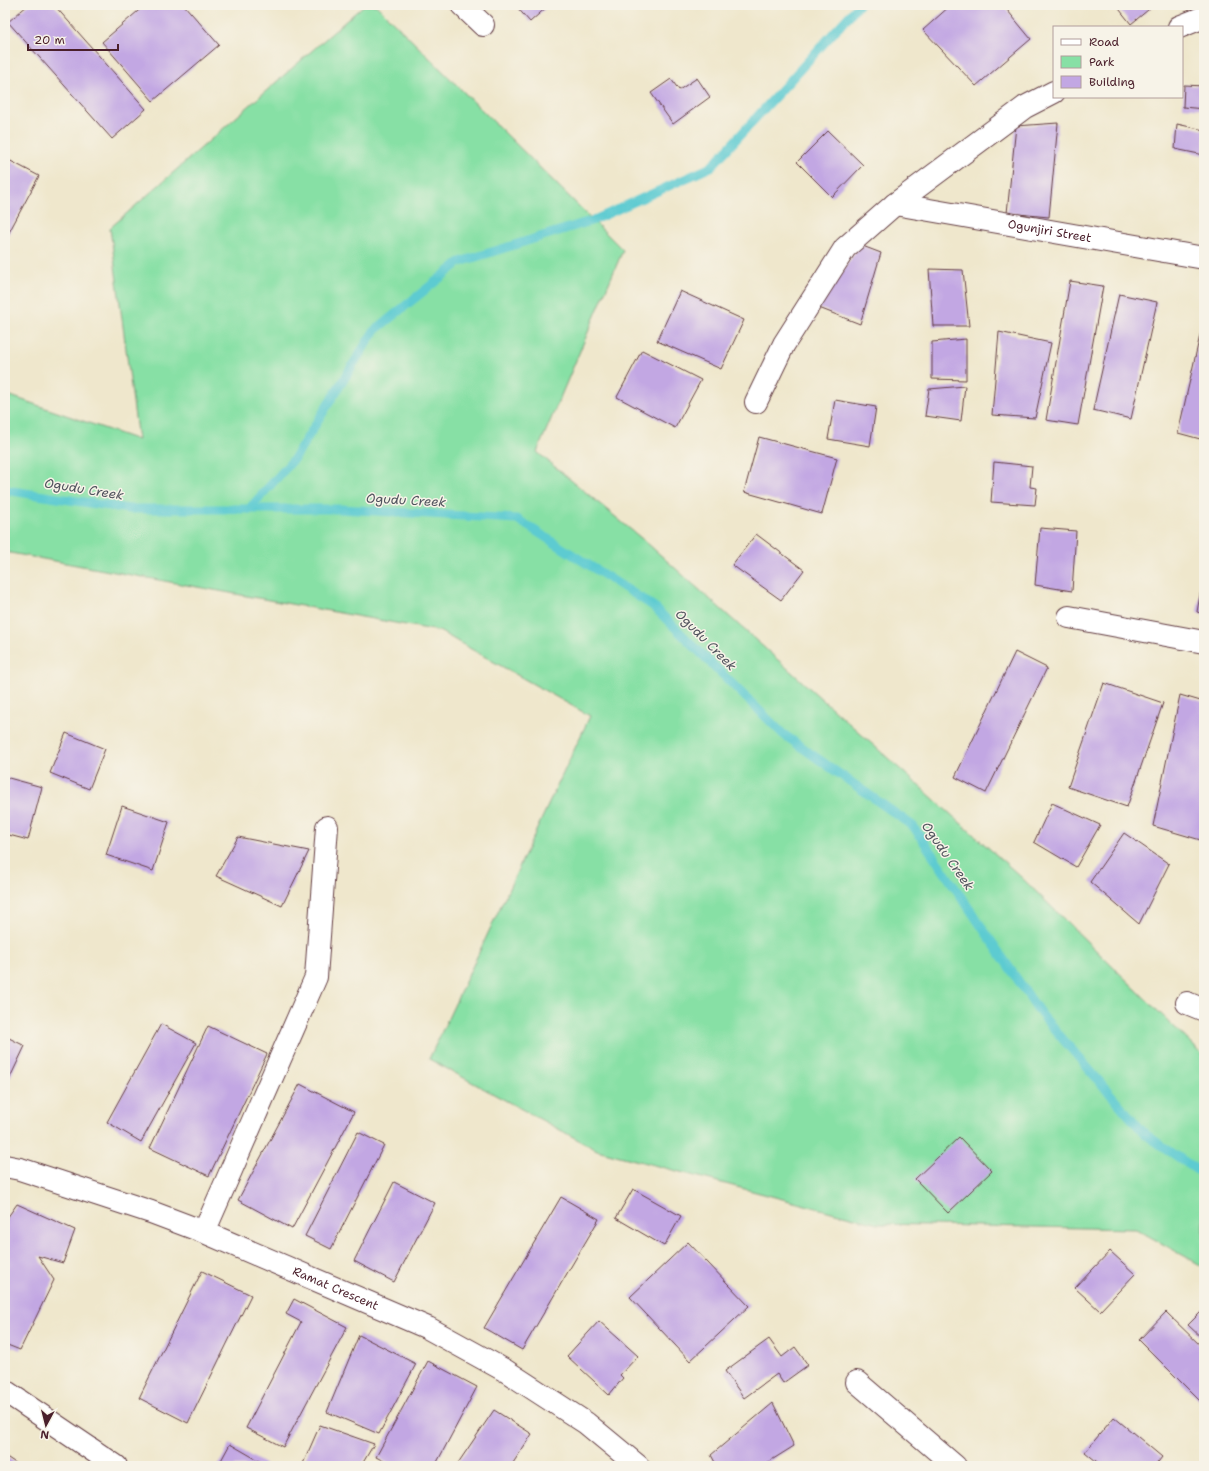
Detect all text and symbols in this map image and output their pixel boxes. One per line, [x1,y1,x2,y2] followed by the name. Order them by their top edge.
[28,26,118,52] scale bar
[1053,26,1183,98] legend
[34,32,65,48] text: 20 m
[1089,34,1120,50] text: Road
[1089,54,1115,70] text: Park
[1089,74,1135,90] text: Building
[1007,216,1093,246] street label: Ogunjiri Street
[43,474,125,504] water label: Ogudu Creek
[366,489,447,511] water label: Ogudu Creek
[672,606,741,675] water label: Ogudu Creek
[918,818,978,894] water label: Ogudu Creek
[290,1263,381,1314] street label: Ramat Crescent
[26,1405,66,1445] north arrow
[39,1426,50,1442] text: N

